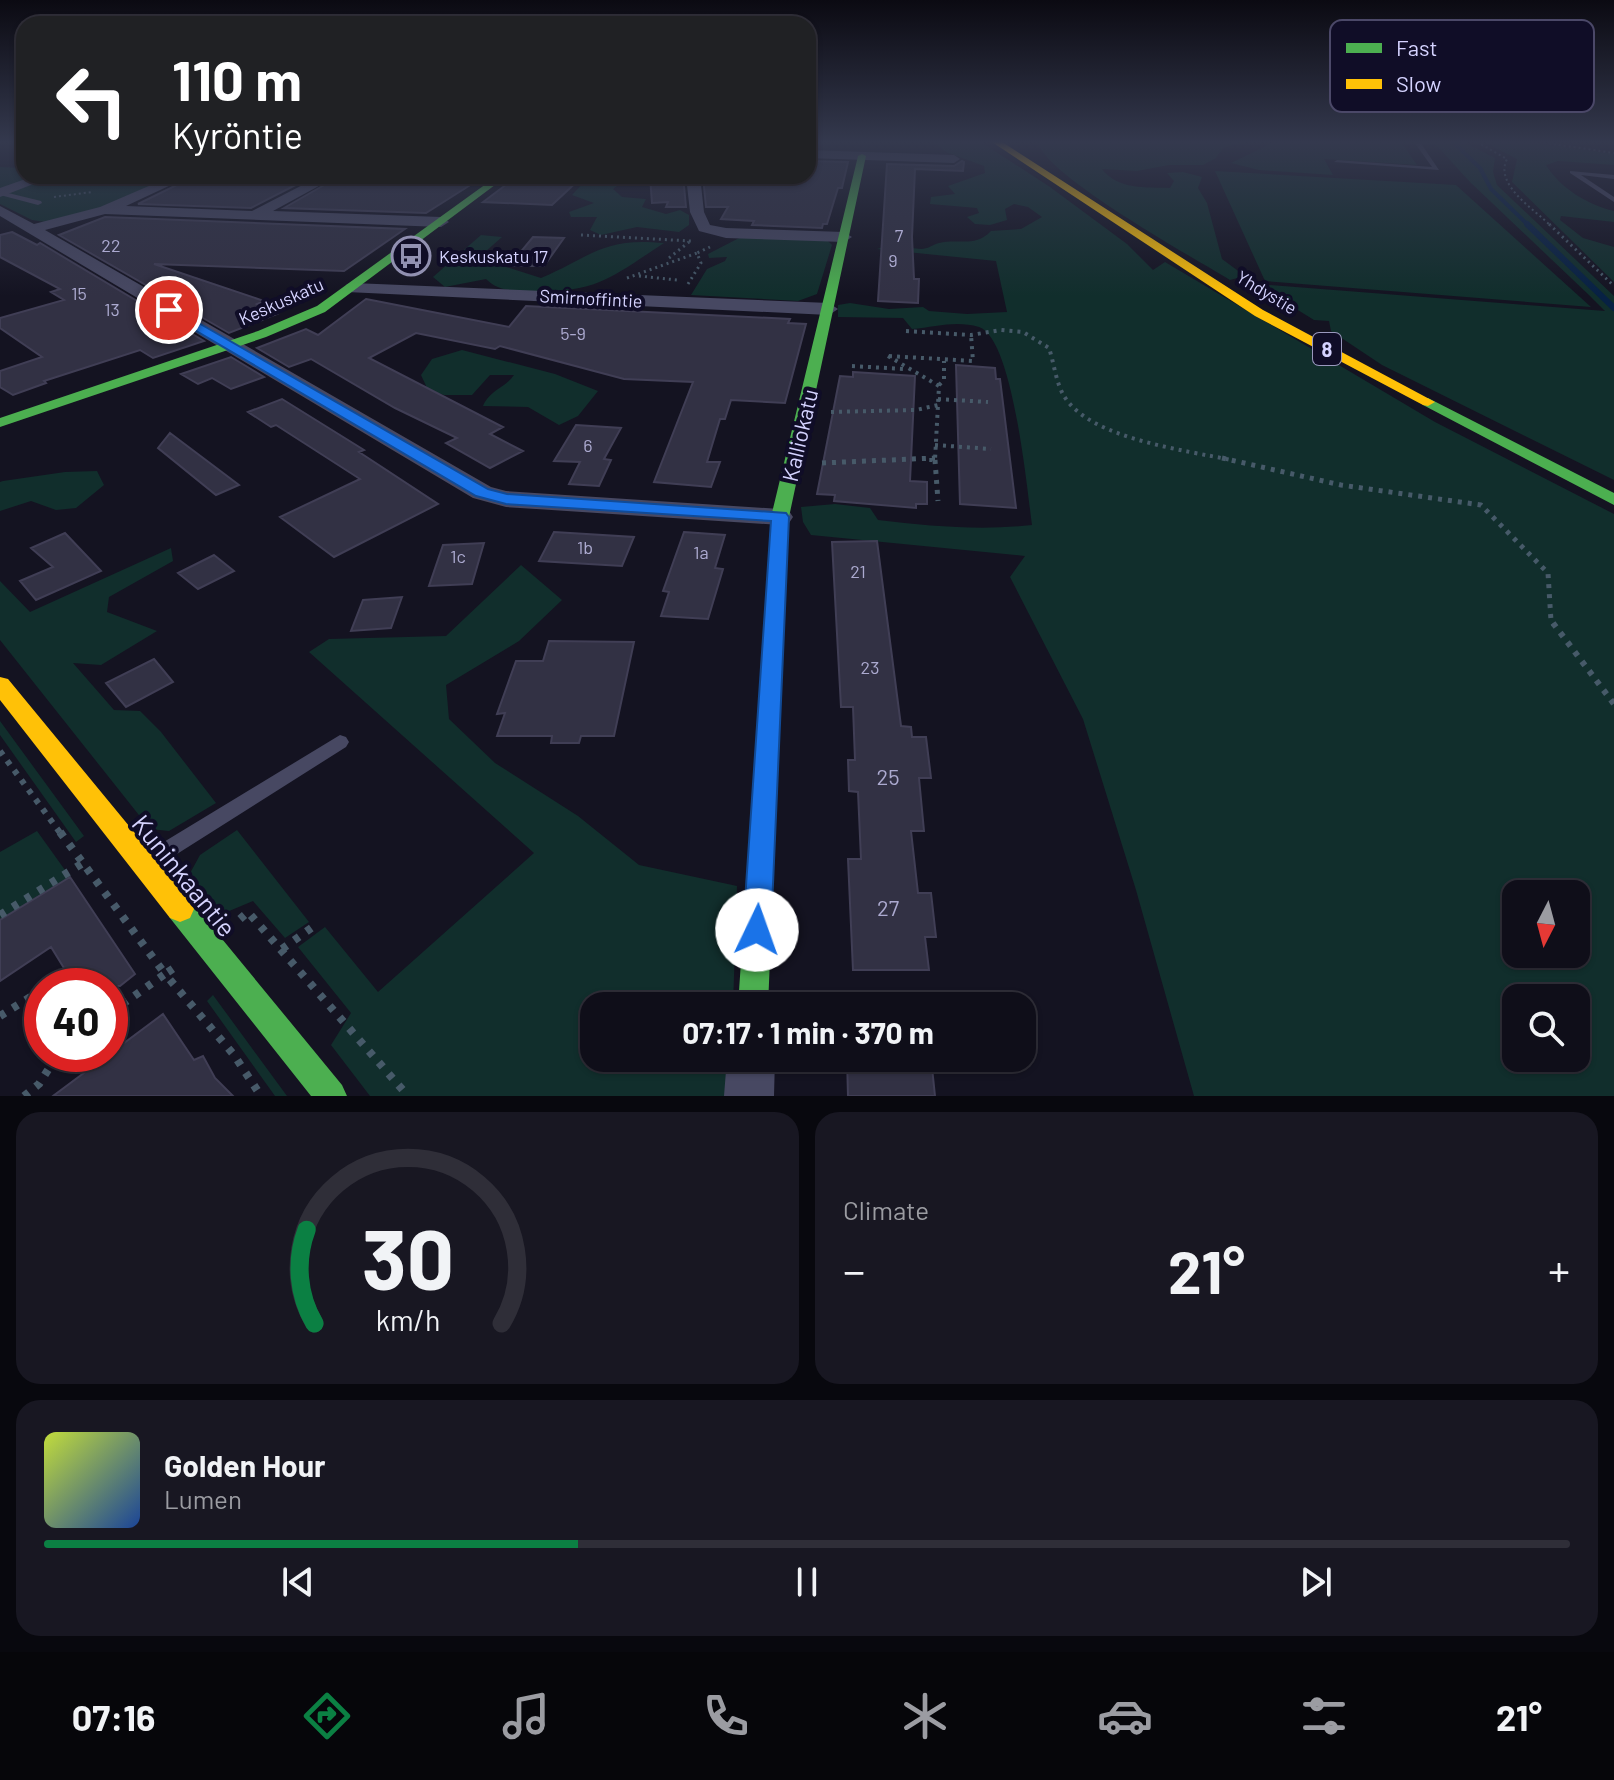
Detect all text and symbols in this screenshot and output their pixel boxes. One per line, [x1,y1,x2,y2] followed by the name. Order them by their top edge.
[1330,20,1594,112] legend
[1396,34,1438,60] text: Fast
[172,45,302,112] text: 110 m
[40,48,144,152] icon: left
[1396,70,1441,96] text: Slow
[172,113,303,156] text: Kyröntie
[895,224,904,246] house number: 7
[101,234,121,256] house number: 22
[390,235,432,277] bus stop icon: Keskuskatu 17
[439,245,548,267] place label: Keskuskatu 17
[888,249,898,271] house number: 9
[1233,265,1301,319] street label: Yhdystie
[235,273,327,329] street label: Keskuskatu
[135,276,203,344] pin
[71,282,87,304] house number: 15
[539,284,643,312] street label: Smirnoffintie
[147,288,191,332] icon: arrive
[104,298,120,320] house number: 13
[560,322,586,344] house number: 5-9
[1313,333,1341,365] road number: 8
[776,386,822,484] street label: Kalliokatu
[583,434,593,456] house number: 6
[577,536,593,558] house number: 1b
[693,541,709,563] house number: 1a
[450,545,466,567] house number: 1c
[850,560,866,582] house number: 21
[861,656,879,678] house number: 23
[876,763,900,789] house number: 25
[126,808,244,942] street label: Kuninkaantie
[1502,880,1590,968] north arrow
[1502,880,1590,1072] map controls
[715,888,799,972] position arrow
[877,894,899,920] house number: 27
[24,968,128,1072] speed limit sign: 40
[1502,984,1590,1072] button: search
[682,1014,934,1050] text: 07:17 · 1 min · 370 m
[843,1194,929,1225] text: Climate
[361,1207,454,1307] text: 30
[1168,1234,1245,1306] text: 21°
[843,1243,865,1296] text: −
[1548,1243,1570,1296] text: +
[375,1302,440,1337] text: km/h
[164,1447,326,1483] text: Golden Hour
[164,1483,242,1514] text: Lumen
[276,1560,320,1604] icon: previous
[785,1560,829,1604] icon: pause
[1294,1560,1338,1604] icon: next
[299,1688,355,1744] icon: directions
[498,1688,554,1744] icon: music
[698,1688,754,1744] icon: phone
[897,1688,953,1744] icon: climate
[1097,1688,1153,1744] icon: car
[1296,1688,1352,1744] icon: filters
[72,1695,155,1738] text: 07:16
[1496,1695,1542,1738] text: 21°

